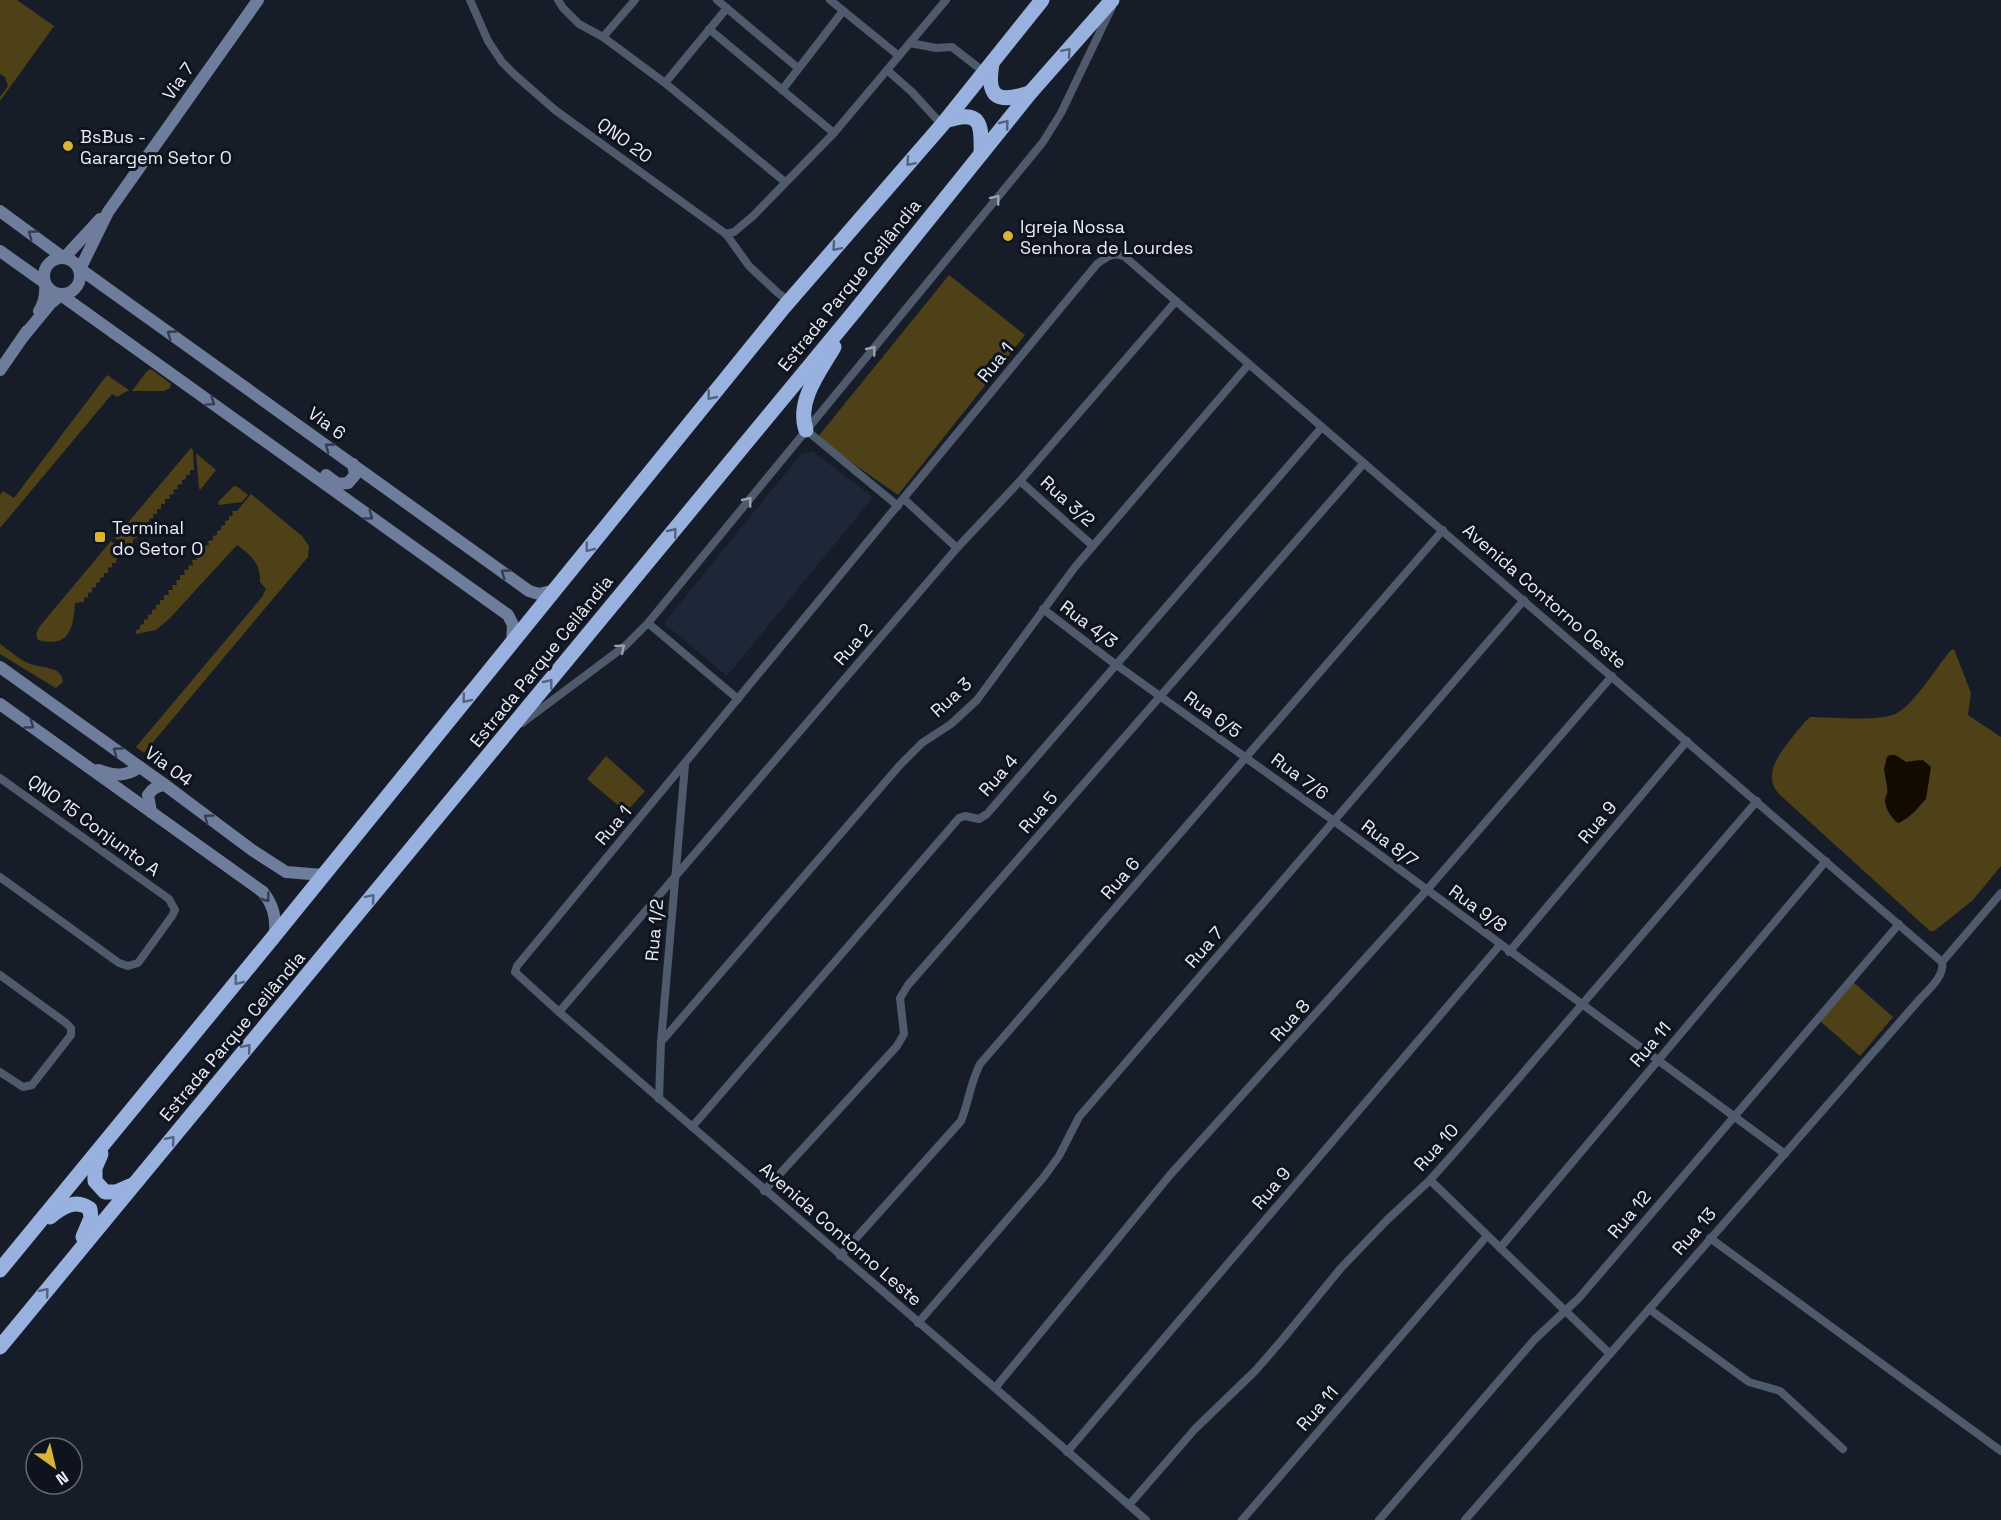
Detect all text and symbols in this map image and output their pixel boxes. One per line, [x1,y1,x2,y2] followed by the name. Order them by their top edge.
[1060,48,1071,59] one-way arrow
[157,58,199,104] street label: Via 7
[593,112,657,168] street label: QNO 20
[998,120,1009,131] one-way arrow
[80,125,232,169] place label: BsBus - Garargem Setor O
[61,139,75,153] marker: BsBus - Garargem Setor O
[906,155,917,166] one-way arrow
[772,194,926,376] street label: Estrada Parque Ceilândia
[988,195,999,206] one-way arrow
[1020,215,1193,259] place label: Igreja Nossa Senhora de Lourdes
[1001,229,1015,243] marker: Igreja Nossa Senhora de Lourdes
[28,231,39,242] one-way arrow
[832,240,843,251] one-way arrow
[166,330,177,341] one-way arrow
[972,337,1018,387] street label: Rua 1
[865,346,876,357] one-way arrow
[708,390,719,401] one-way arrow
[204,395,215,406] one-way arrow
[303,401,351,445] street label: Via 6
[325,443,336,454] one-way arrow
[1036,470,1100,532] street label: Rua 3/2
[741,497,752,508] one-way arrow
[363,509,374,520] one-way arrow
[112,516,203,560] place label: Terminal do Setor O
[1458,519,1632,673] street label: Avenida Contorno Oeste
[665,528,676,539] one-way arrow
[93,530,107,544] marker: Terminal do Setor O
[586,541,597,552] one-way arrow
[500,569,511,580] one-way arrow
[464,570,618,752] street label: Estrada Parque Ceilândia
[1056,595,1122,653] street label: Rua 4/3
[829,618,877,670] street label: Rua 2
[614,645,625,656] one-way arrow
[926,672,976,722] street label: Rua 3
[541,679,552,690] one-way arrow
[1180,685,1246,743] street label: Rua 6/5
[462,692,473,703] one-way arrow
[23,718,34,729] one-way arrow
[140,741,198,791] street label: Via O4
[113,747,124,758] one-way arrow
[1267,748,1333,804] street label: Rua 7/6
[973,749,1023,801] street label: Rua 4
[23,769,165,881] street label: QNO 15 Conjunto A
[1014,786,1062,838] street label: Rua 5
[1573,796,1621,848] street label: Rua 9
[590,800,636,850] street label: Rua 1
[204,814,215,825] one-way arrow
[1357,814,1423,872] street label: Rua 8/7
[1095,852,1145,904] street label: Rua 6
[1444,879,1512,937] street label: Rua 9/8
[259,891,270,902] one-way arrow
[364,894,375,905] one-way arrow
[640,898,668,962] street label: Rua 1/2
[1180,922,1228,972] street label: Rua 7
[154,946,310,1126] street label: Estrada Parque Ceilândia
[234,974,245,985] one-way arrow
[1265,994,1315,1046] street label: Rua 8
[1624,1017,1676,1071] street label: Rua 11
[239,1044,250,1055] one-way arrow
[1409,1118,1463,1176] street label: Rua 10
[164,1135,175,1146] one-way arrow
[755,1157,927,1311] street label: Avenida Contorno Leste
[1247,1162,1295,1214] street label: Rua 9
[1602,1185,1656,1243] street label: Rua 12
[1667,1202,1721,1260] street label: Rua 13
[38,1288,49,1299] one-way arrow
[1291,1381,1343,1435] street label: Rua 11
[24,1436,84,1496] north arrow
[52,1466,72,1490] text: N

